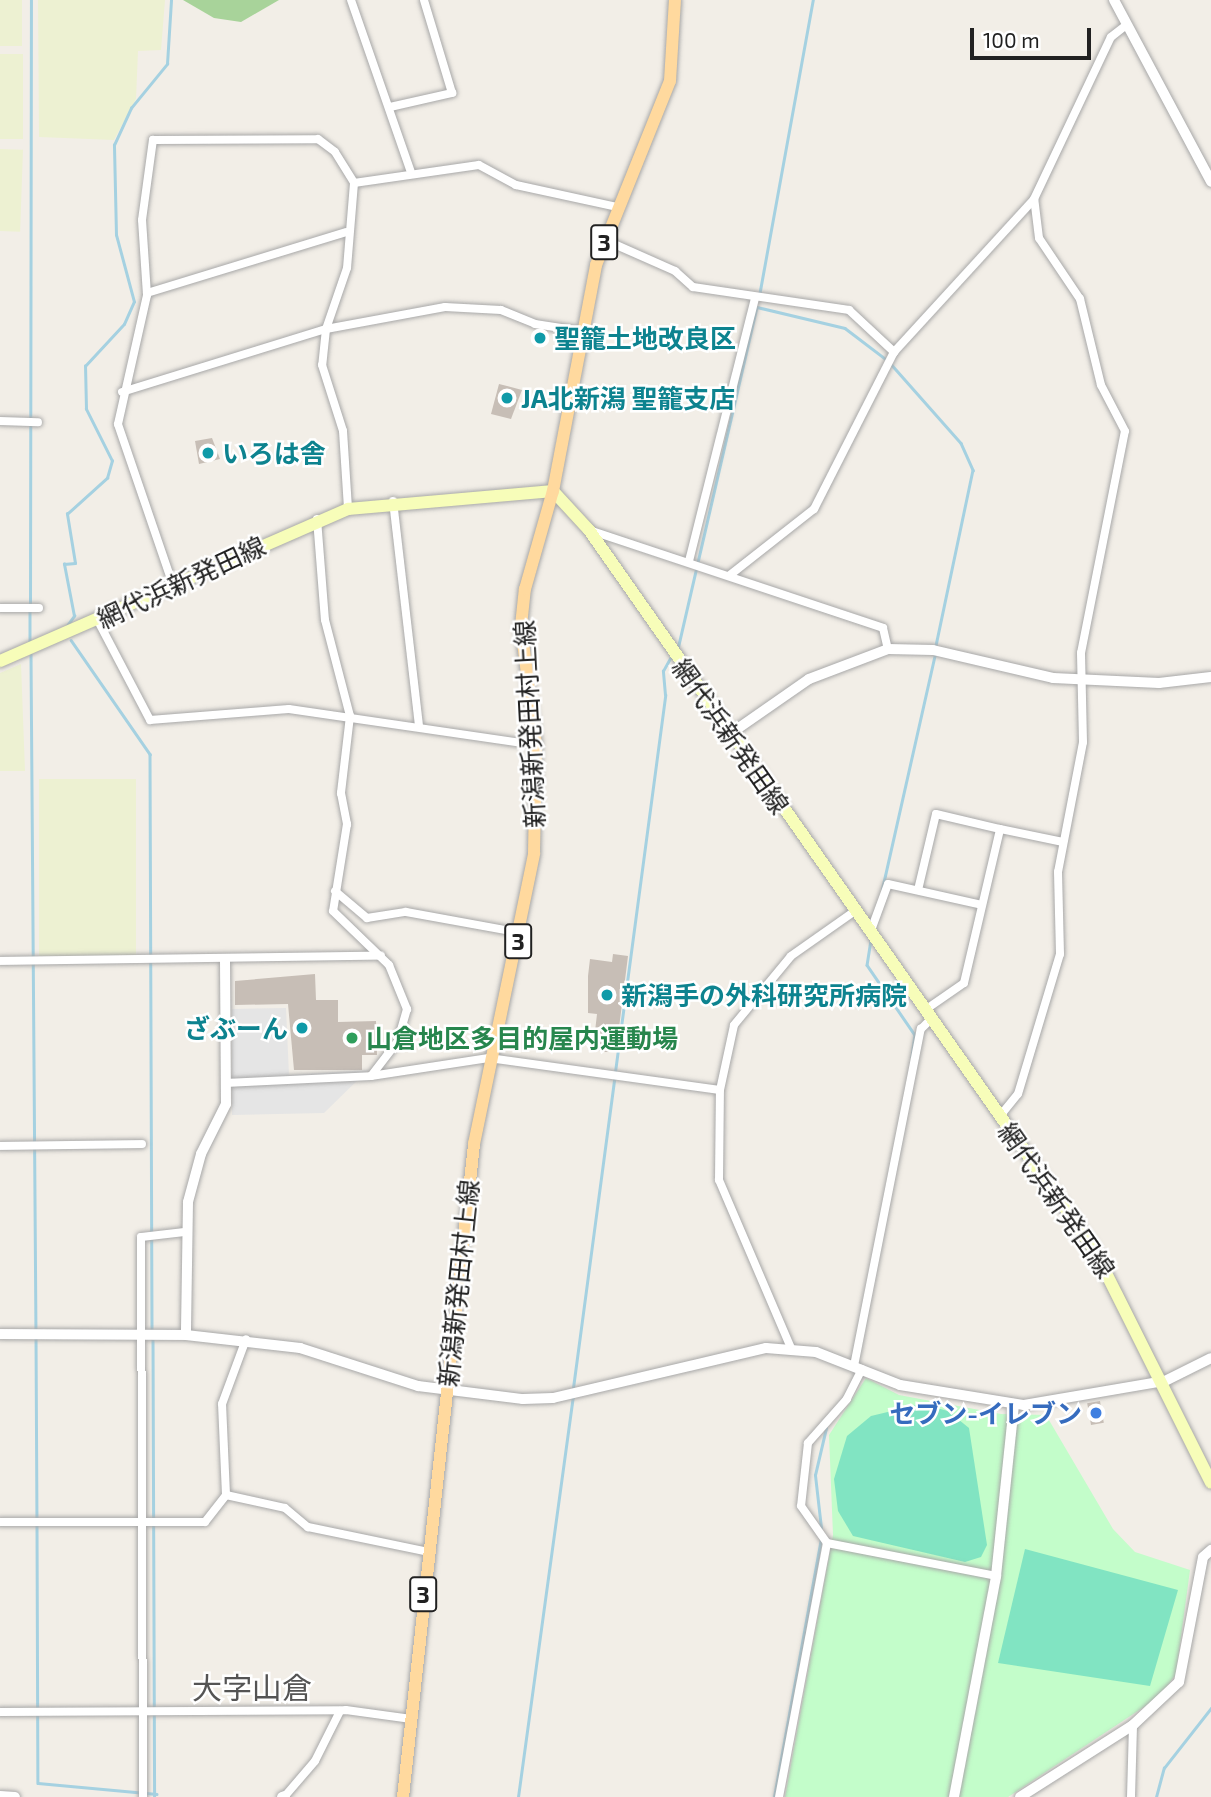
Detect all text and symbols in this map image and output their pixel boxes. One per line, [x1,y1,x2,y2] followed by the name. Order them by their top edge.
[973,14,1094,58] scale bar
[983,27,1040,52] text: 100 m
[590,222,618,262] road number: 3
[554,322,736,354] place label: 聖籠土地改良区
[532,330,548,346] marker: 聖籠土地改良区
[521,382,735,414] place label: JA北新潟 聖籠支店
[499,390,515,406] marker: JA北新潟 聖籠支店
[222,437,326,469] place label: いろは舎
[200,445,216,461] marker: いろは舎
[92,529,270,635] street label: 網代浜新発田線
[508,619,550,829] street label: 新潟新発田村上線
[666,653,796,819] street label: 網代浜新発田線
[504,920,532,961] road number: 3
[621,979,907,1011] place label: 新潟手の外科研究所病院
[599,987,615,1003] marker: 新潟手の外科研究所病院
[184,1012,288,1044] place label: ざぶーん
[294,1020,310,1036] marker: ざぶーん
[366,1022,678,1054] place label: 山倉地区多目的屋内運動場
[344,1030,360,1046] marker: 山倉地区多目的屋内運動場
[992,1117,1122,1283] street label: 網代浜新発田線
[432,1178,484,1388] street label: 新潟新発田村上線
[889,1397,1082,1429] place label: セブン-イレブン
[1088,1405,1104,1421] marker: セブン-イレブン
[409,1574,437,1614] road number: 3
[192,1669,312,1705] district label: 大字山倉

